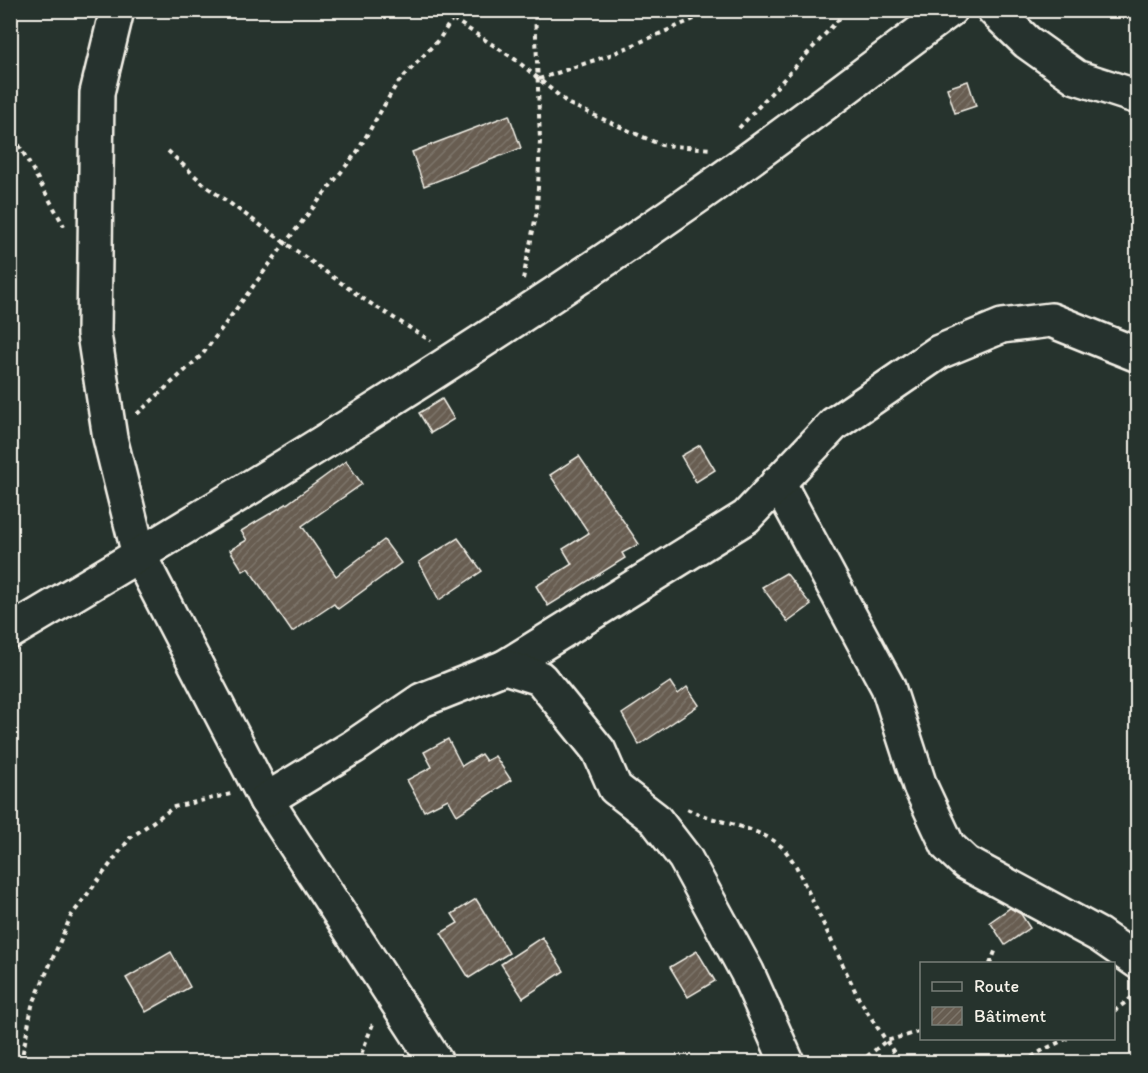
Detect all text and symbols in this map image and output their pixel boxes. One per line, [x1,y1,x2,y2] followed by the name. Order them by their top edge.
[920,962,1115,1040] legend
[974,975,1019,997] text: Route
[974,1005,1047,1027] text: Bâtiment

